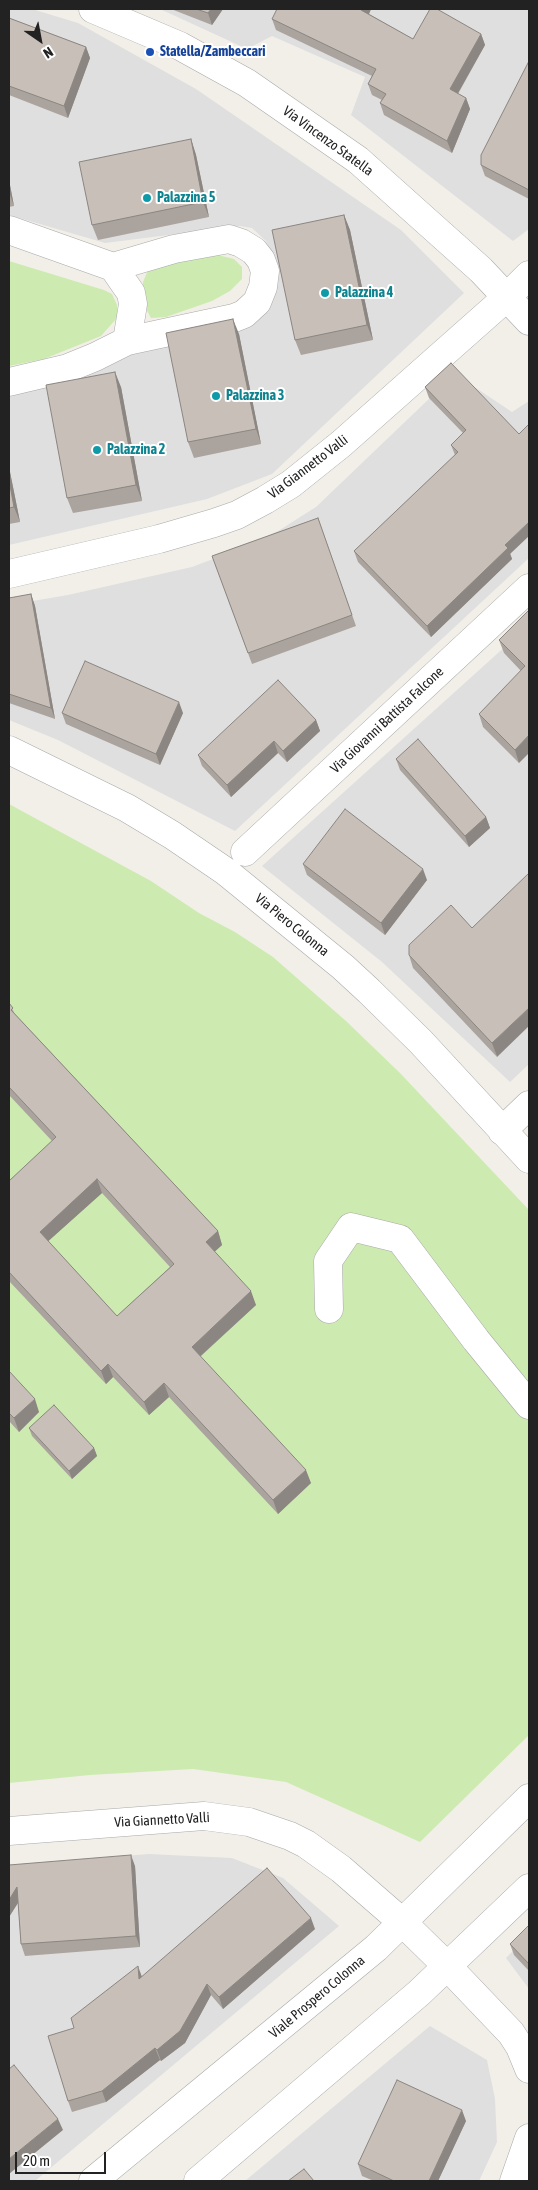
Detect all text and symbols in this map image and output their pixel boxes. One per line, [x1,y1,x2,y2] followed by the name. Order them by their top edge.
[15,15,65,65] north arrow
[40,44,56,62] text: N
[160,44,265,60] place label: Statella/Zambeccari
[144,46,156,58] marker: Statella/Zambeccari
[279,103,377,179] street label: Via Vincenzo Statella
[157,190,215,206] place label: Palazzina 5
[141,192,153,204] marker: Palazzina 5
[335,285,393,301] place label: Palazzina 4
[319,287,331,299] marker: Palazzina 4
[226,388,284,404] place label: Palazzina 3
[210,390,222,402] marker: Palazzina 3
[265,432,351,502] street label: Via Giannetto Valli
[107,442,165,458] place label: Palazzina 2
[91,444,103,456] marker: Palazzina 2
[327,663,447,777] street label: Via Giovanni Battista Falcone
[252,890,332,960] street label: Via Piero Colonna
[114,1809,210,1831] street label: Via Giannetto Valli
[266,1952,368,2042] street label: Viale Prospero Colonna
[18,2142,109,2174] scale bar
[23,2152,50,2169] text: 20 m

